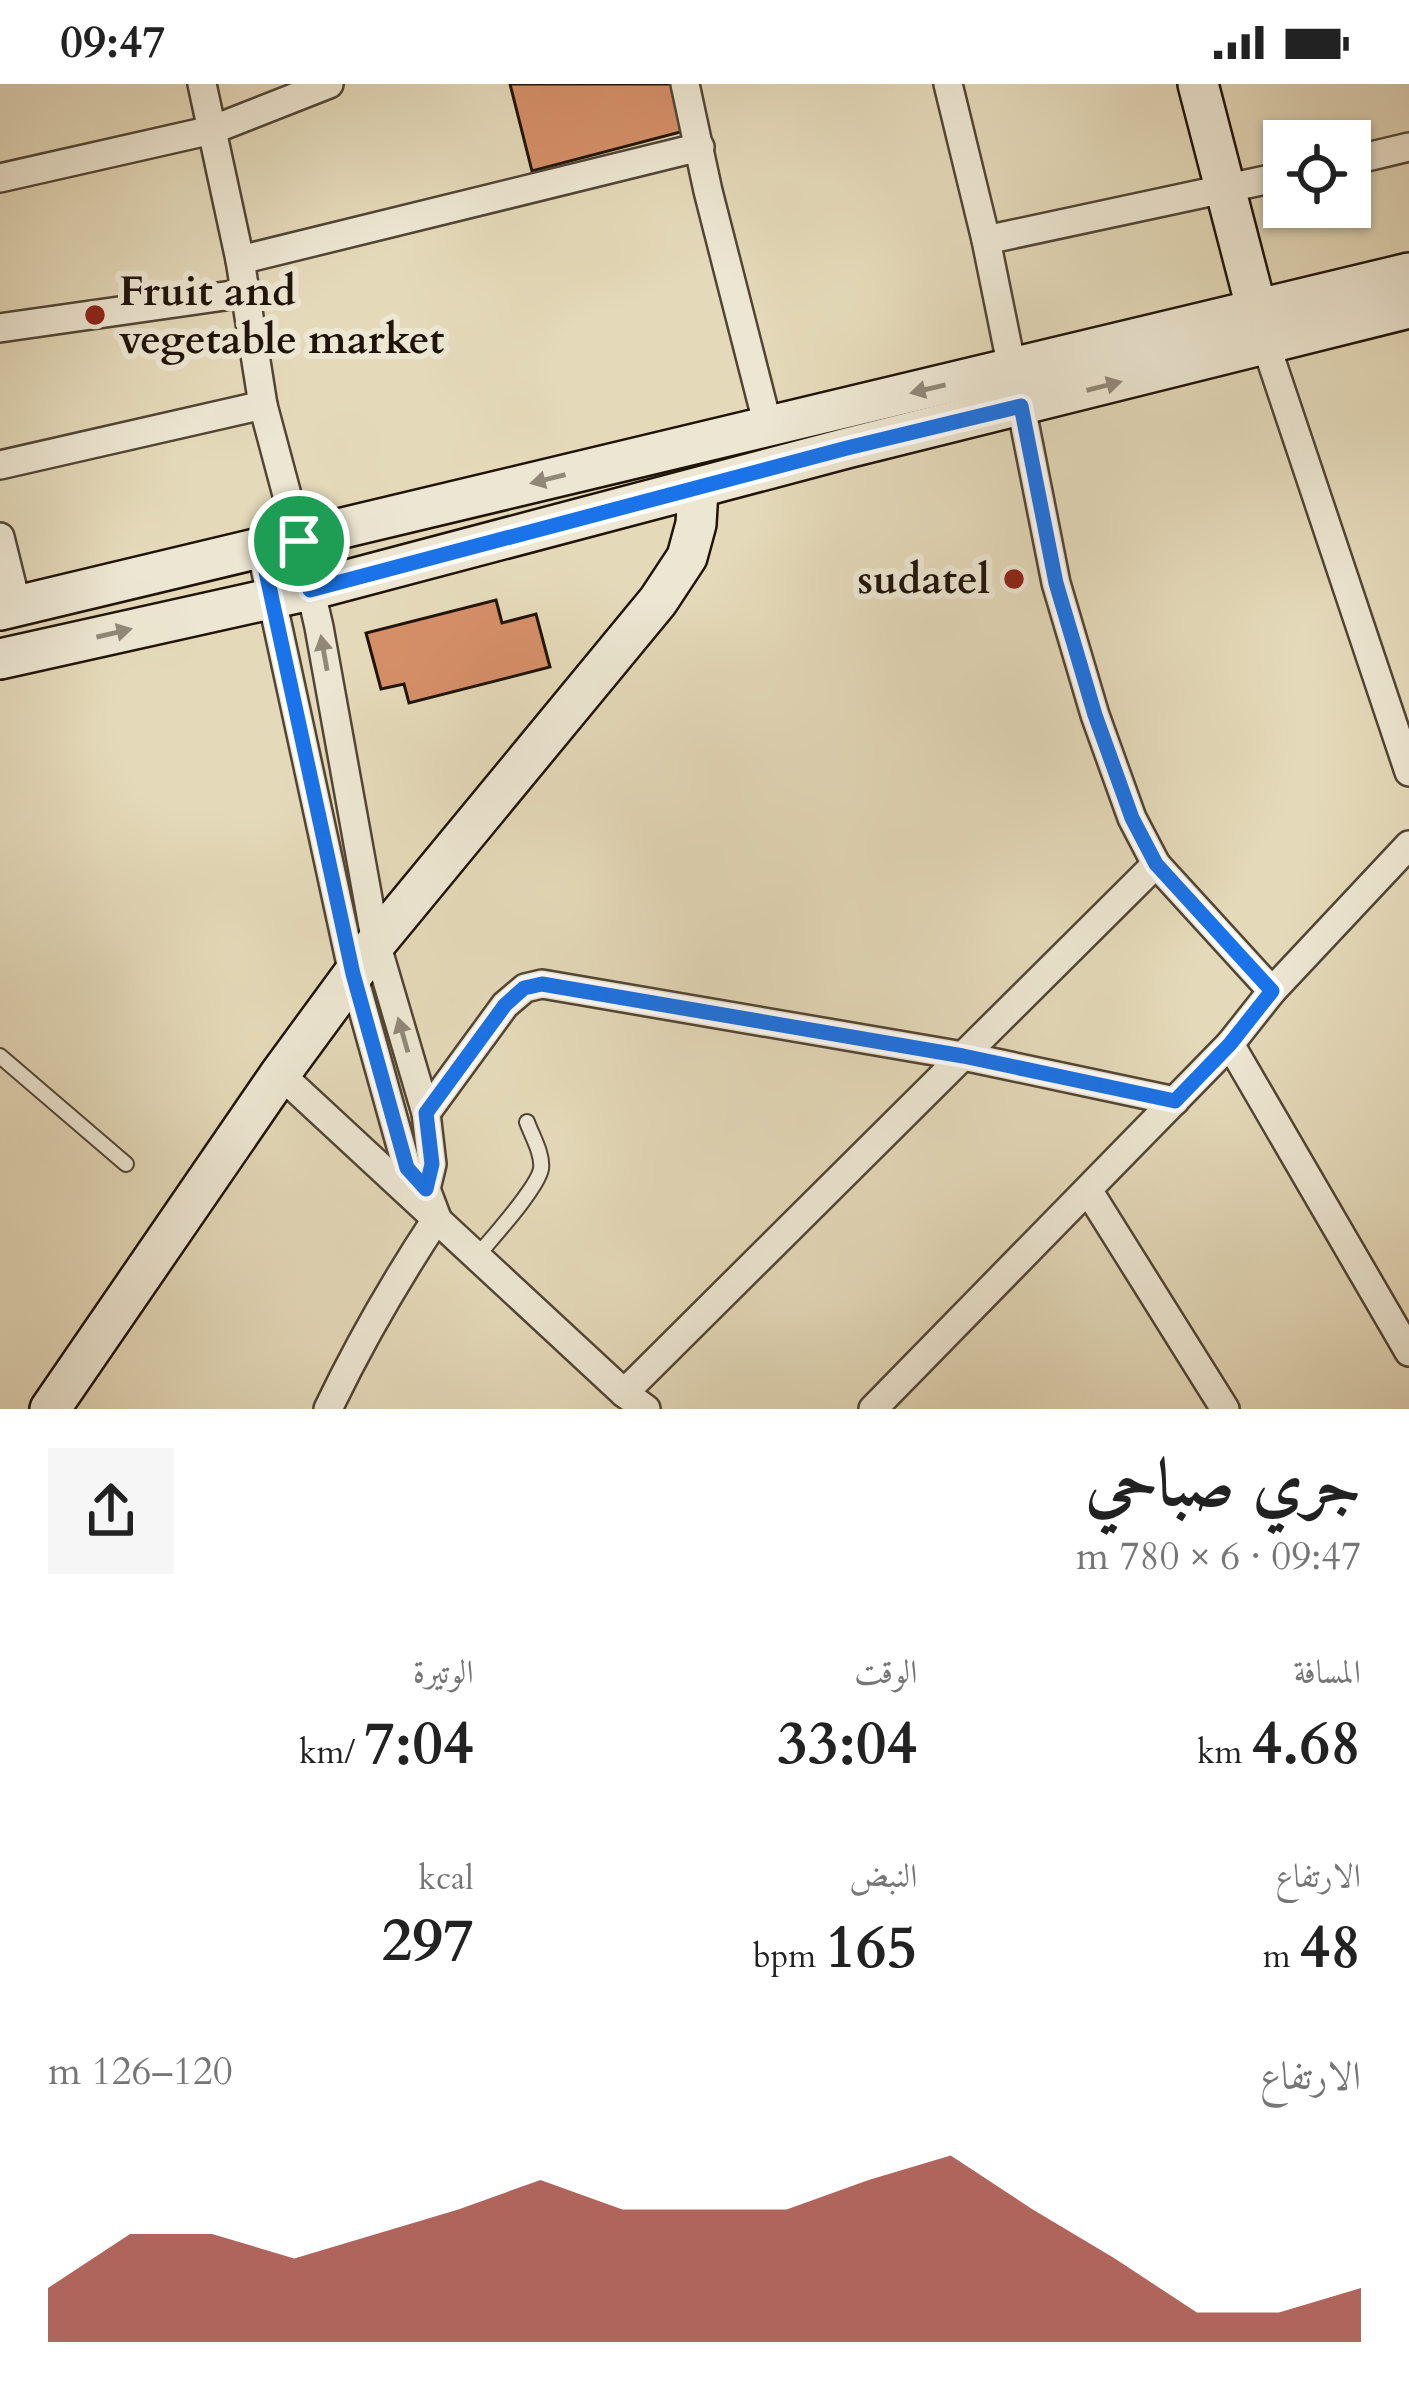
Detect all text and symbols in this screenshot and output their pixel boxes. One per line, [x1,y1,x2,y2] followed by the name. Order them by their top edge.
[60,12,165,73] text: 09:47
[1263,120,1371,228] map controls
[1263,120,1371,228] button: locate
[119,263,445,368] place label: Fruit and vegetable market
[82,302,108,328] marker: Fruit and vegetable market
[1085,376,1122,395] one-way arrow
[909,380,946,399] one-way arrow
[529,471,567,490] one-way arrow
[248,490,350,592] pin
[266,508,332,574] icon: arrive
[857,551,990,608] place label: sudatel
[1001,566,1027,592] marker: sudatel
[96,623,133,642] one-way arrow
[314,634,333,671] one-way arrow
[393,1016,411,1052] one-way arrow
[1086,1440,1361,1529] text: جري صباحي
[48,1448,174,1574] button: share
[1076,1530,1361,1583] text: 09:47 · 6 × 780 m
[413,1650,474,1695] text: الوتيرة
[854,1650,917,1695] text: الوقت
[1294,1650,1361,1695] text: المسافة
[364,1704,474,1785] text: 7:04
[777,1704,917,1785] text: 33:04
[1251,1704,1361,1785] text: 4.68
[299,1730,364,1775] text: /km
[1197,1730,1251,1775] text: km
[849,1854,917,1899] text: النبض
[1275,1854,1361,1899] text: الارتفاع
[418,1856,474,1901] text: kcal
[381,1901,474,1982] text: 297
[825,1908,917,1989] text: 165
[1300,1908,1361,1989] text: 48
[753,1934,825,1979] text: bpm
[1263,1934,1300,1979] text: m
[48,2045,233,2098] text: 120–126 m
[1260,2050,1361,2103] text: الارتفاع

